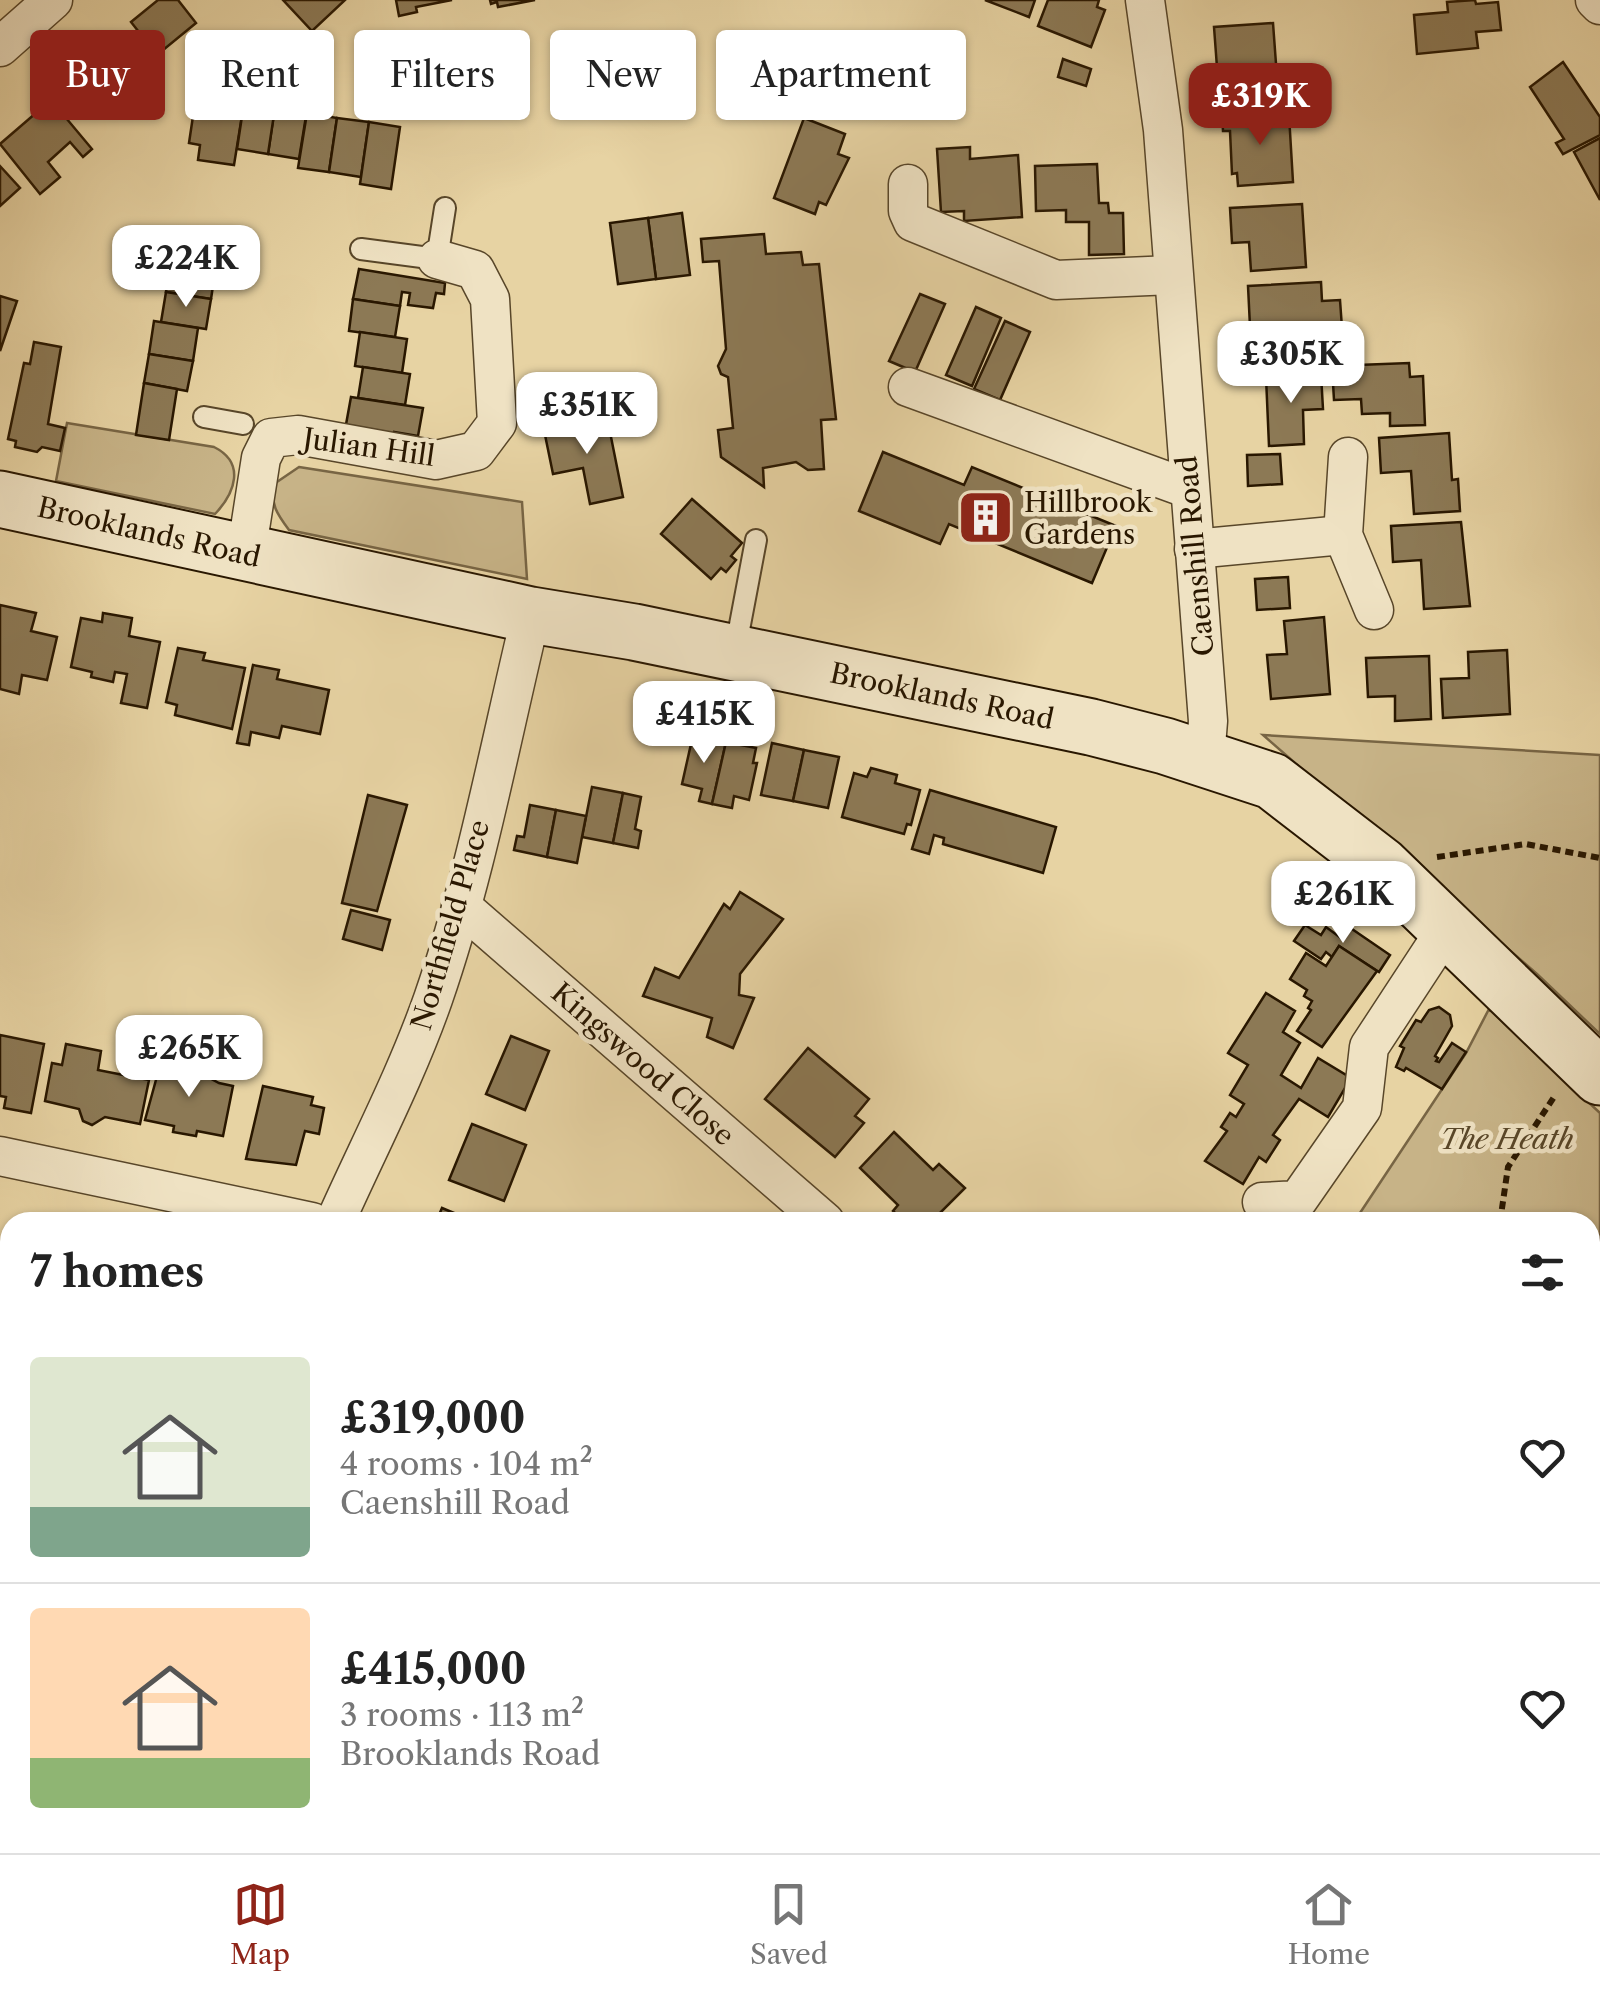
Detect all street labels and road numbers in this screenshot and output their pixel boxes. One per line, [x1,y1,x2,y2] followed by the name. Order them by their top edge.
[297,420,437,473] street label: Julian Hill
[1169,454,1221,658] street label: Caenshill Road
[34,490,264,574] street label: Brooklands Road
[827,656,1057,736] street label: Brooklands Road
[404,816,496,1034] street label: Northfield Place
[545,975,741,1153] street label: Kingswood Close

